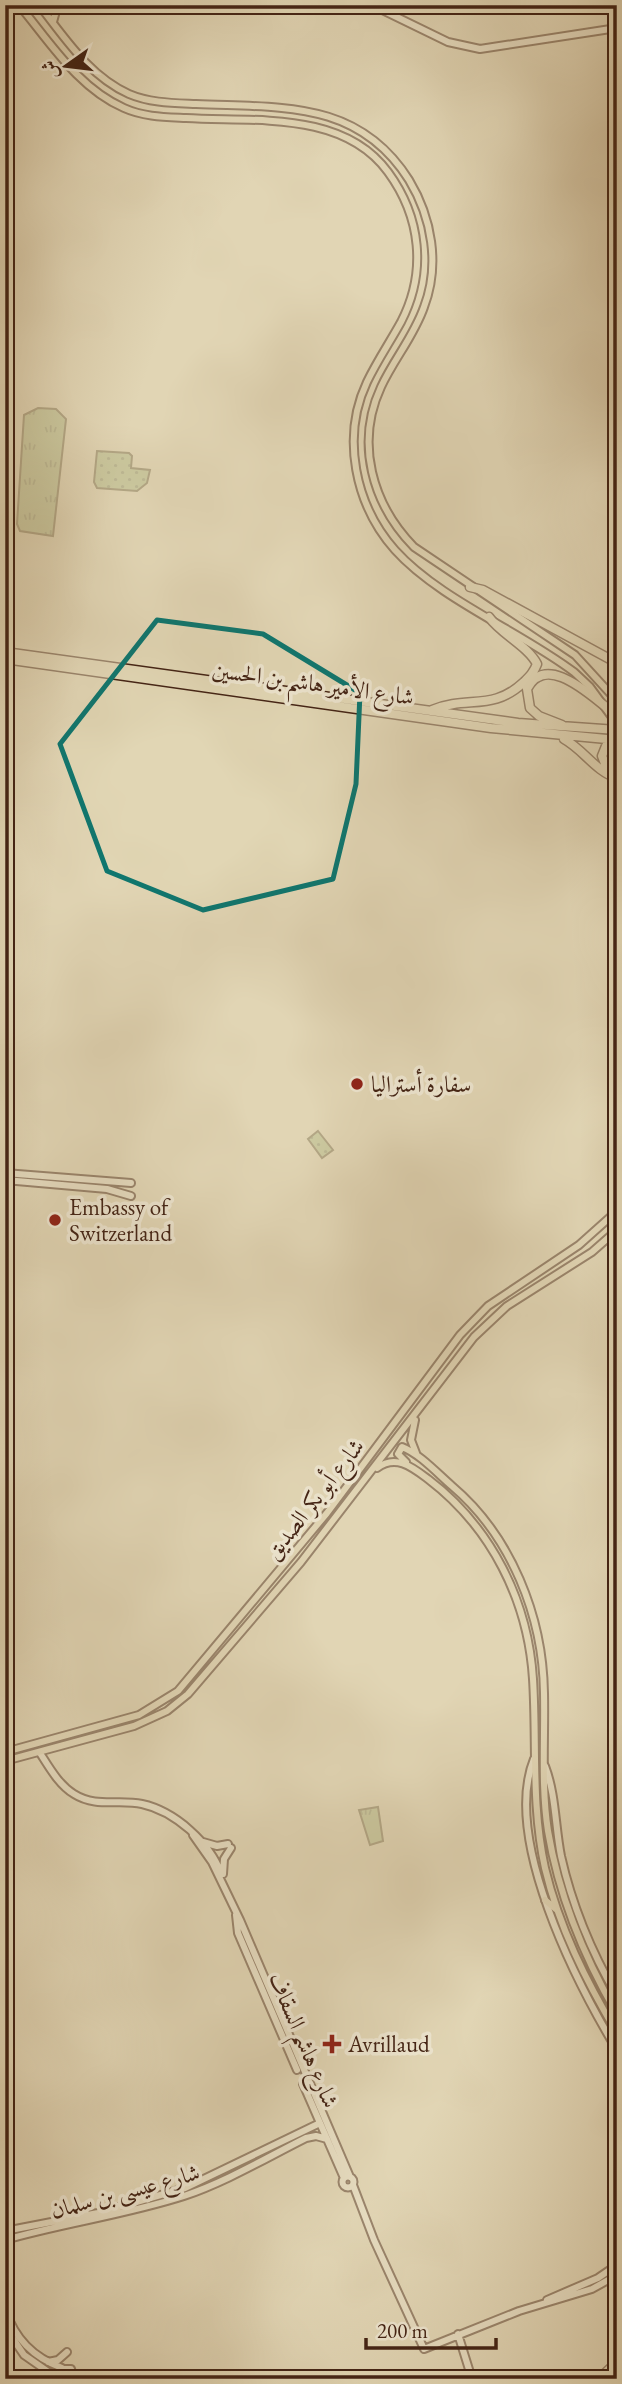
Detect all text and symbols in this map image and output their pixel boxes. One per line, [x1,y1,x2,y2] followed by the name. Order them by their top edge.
[32,32,102,102] north arrow
[36,58,64,82] text: ش
[209,653,416,720] street label: شارع الأمير هاشم بن الحسين
[371,1068,471,1099] place label: سفارة أستراليا
[349,1076,365,1092] marker: سفارة أستراليا
[69,1192,172,1248] place label: Embassy of Switzerland
[47,1212,63,1228] marker: Embassy of Switzerland
[257,1432,375,1569] street label: شارع أبو بكر الصديق
[255,1968,346,2115] street label: شارع هاشم السقاف
[347,2029,430,2059] place label: Avrillaud
[322,2034,342,2054] marker: Avrillaud
[47,2157,204,2230] street label: شارع عيسى بن سلمان
[366,2307,496,2351] scale bar
[377,2317,428,2344] text: 200 m

